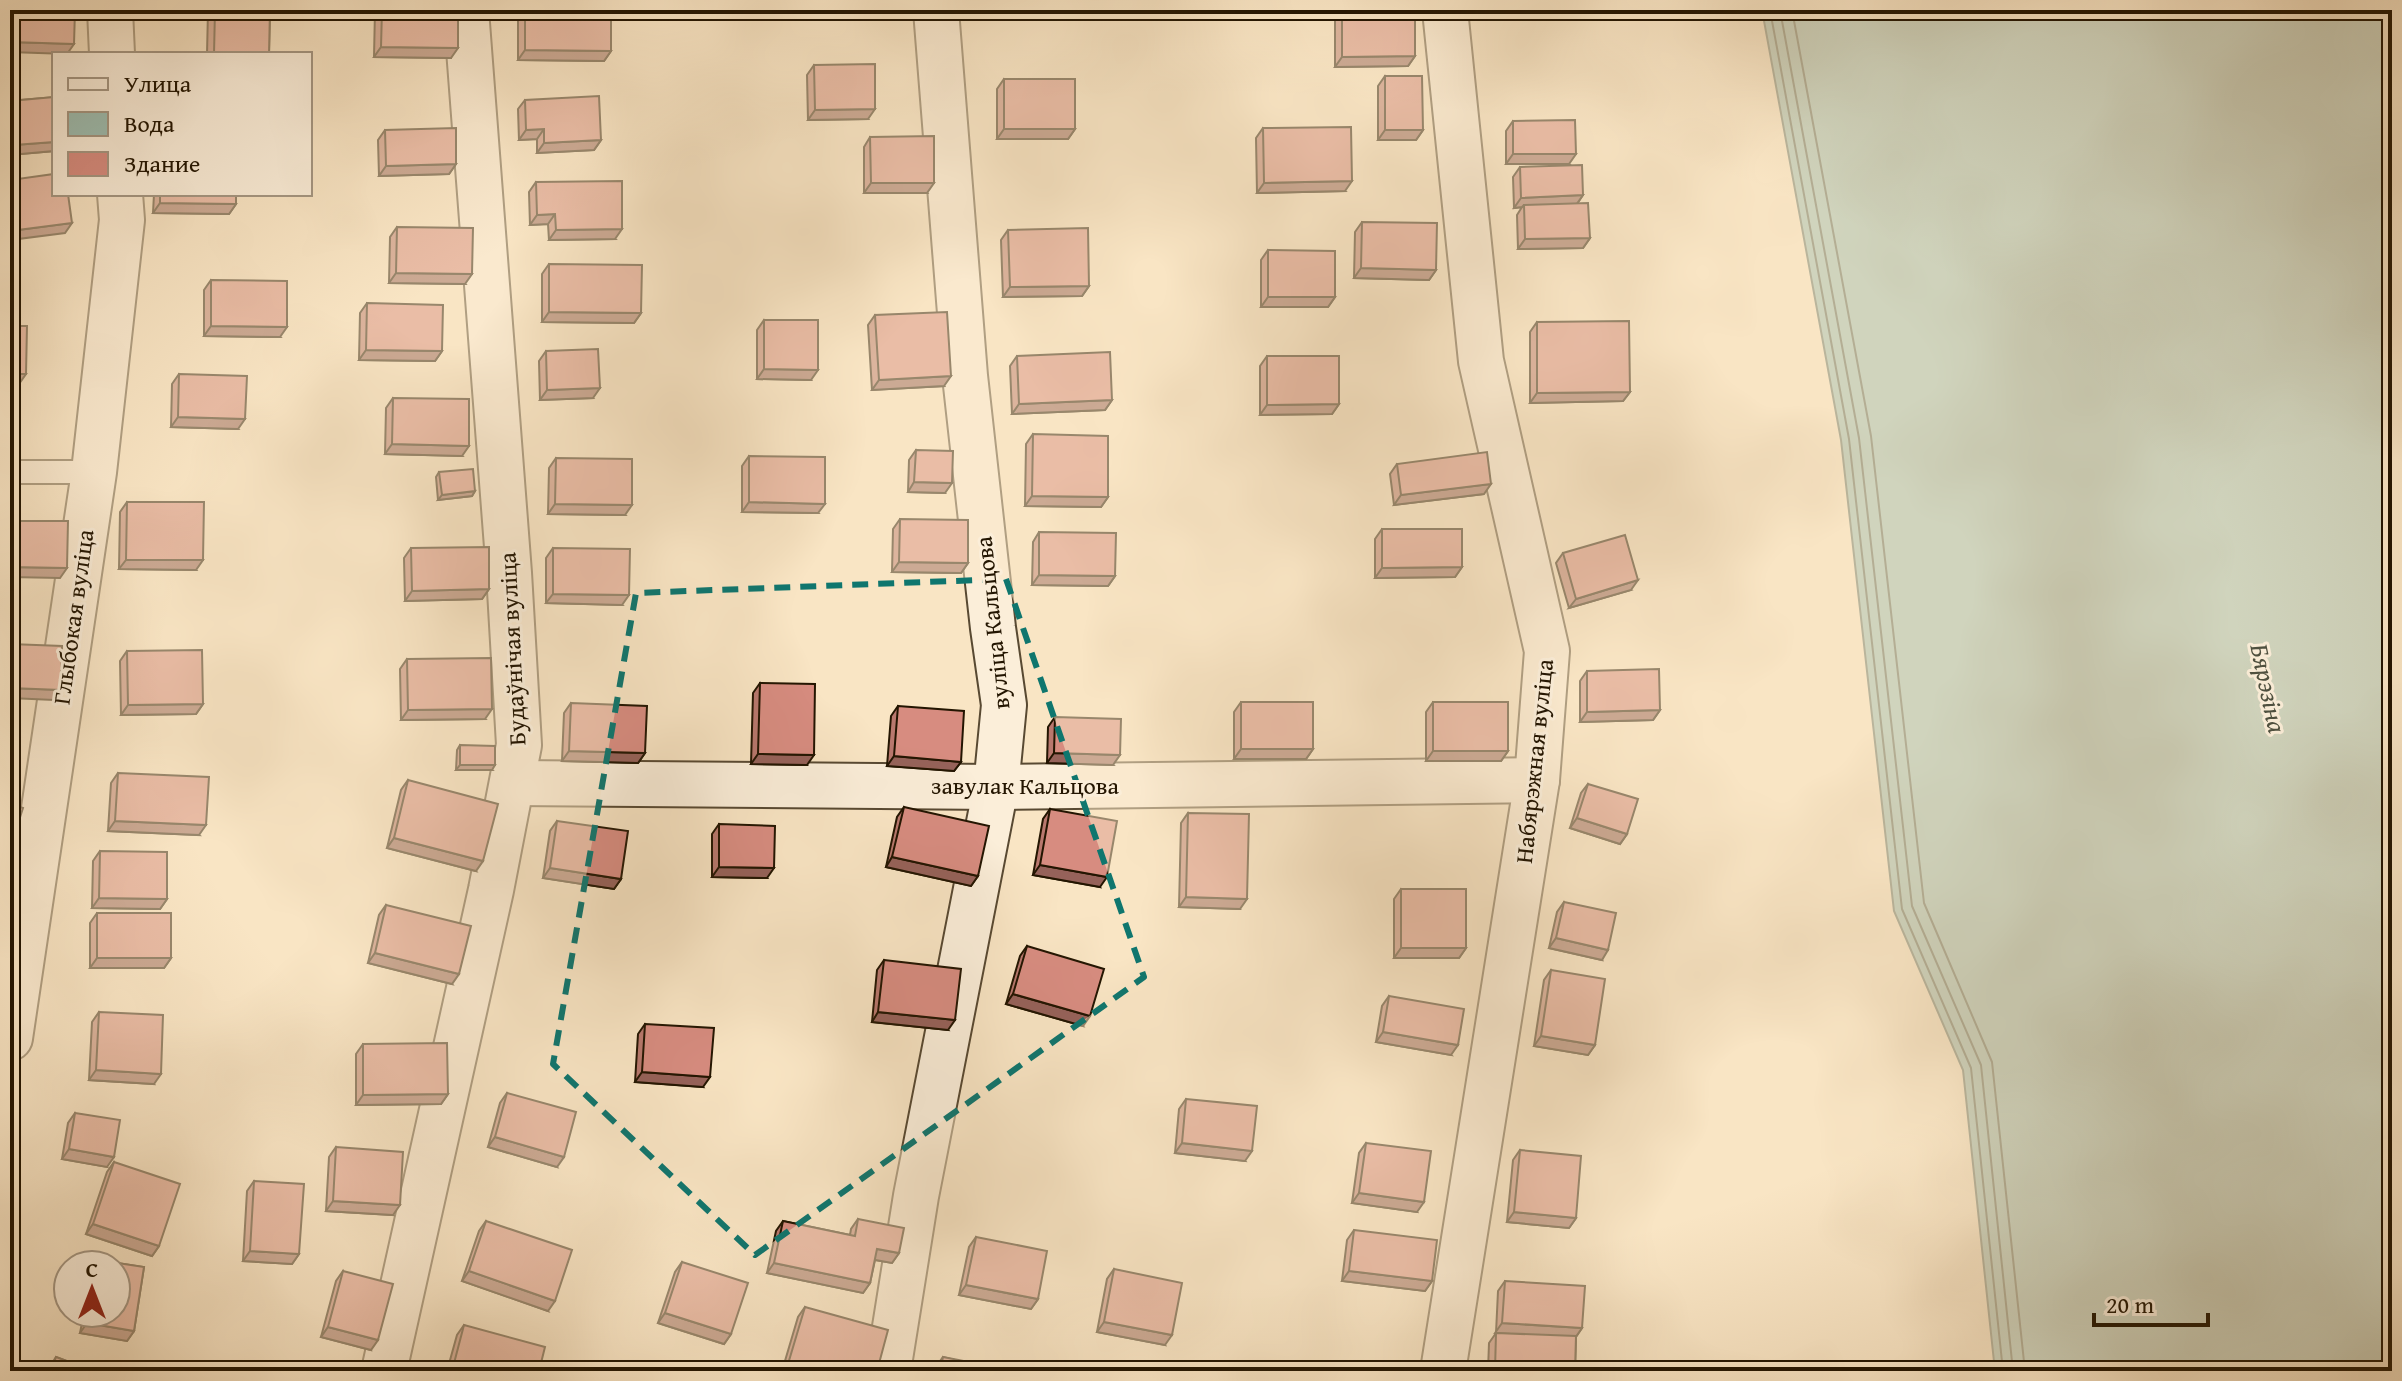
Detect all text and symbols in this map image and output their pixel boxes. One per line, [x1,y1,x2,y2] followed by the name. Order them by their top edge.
[52,52,312,196] legend
[124,66,192,101] text: Улица
[124,106,175,141] text: Вода
[124,146,200,181] text: Здание
[43,527,103,707] street label: Глыбокая вуліца
[965,534,1018,711] street label: вуліца Кальцова
[489,551,535,747] street label: Будаўнічая вуліца
[2241,640,2297,736] water label: Бярэзіна
[1506,657,1562,865] street label: Набярэжная вуліца
[931,768,1120,803] street label: завулак Кальцова
[52,1249,132,1329] north arrow
[86,1253,98,1285] text: С
[2094,1277,2208,1327] scale bar
[2106,1287,2154,1322] text: 20 m

